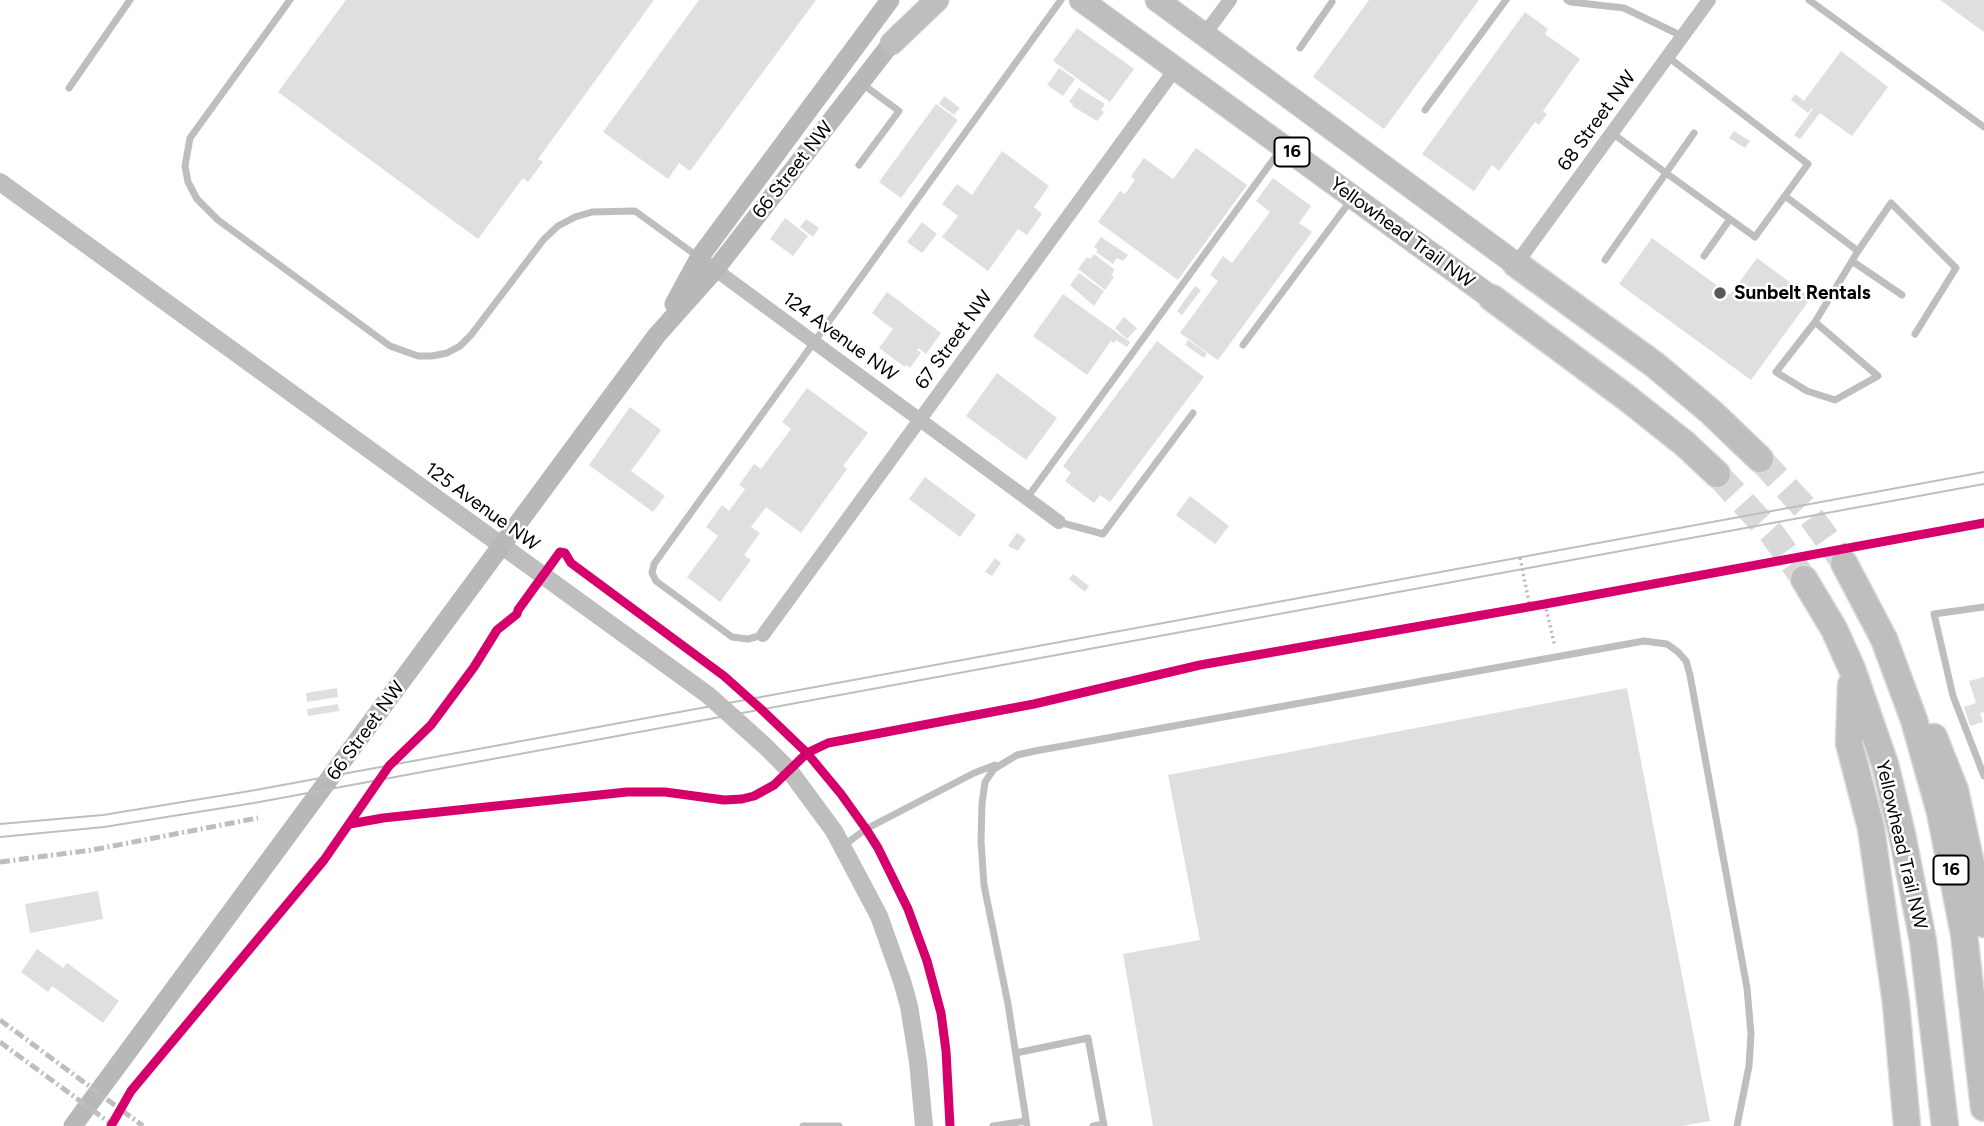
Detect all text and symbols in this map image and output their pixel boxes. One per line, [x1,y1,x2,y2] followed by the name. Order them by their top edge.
[1553,67,1641,175] street label: 68 Street NW
[748,117,838,223] street label: 66 Street NW
[1274,138,1310,167] road number: 16
[1325,173,1479,293] street label: Yellowhead Trail NW
[1734,282,1870,304] place label: Sunbelt Rentals
[1712,285,1728,301] marker: Sunbelt Rentals
[911,286,997,394] street label: 67 Street NW
[778,288,902,386] street label: 124 Avenue NW
[420,458,544,556] street label: 125 Avenue NW
[322,677,410,785] street label: 66 Street NW
[1870,758,1932,932] street label: Yellowhead Trail NW
[1934,856,1968,884] road number: 16

